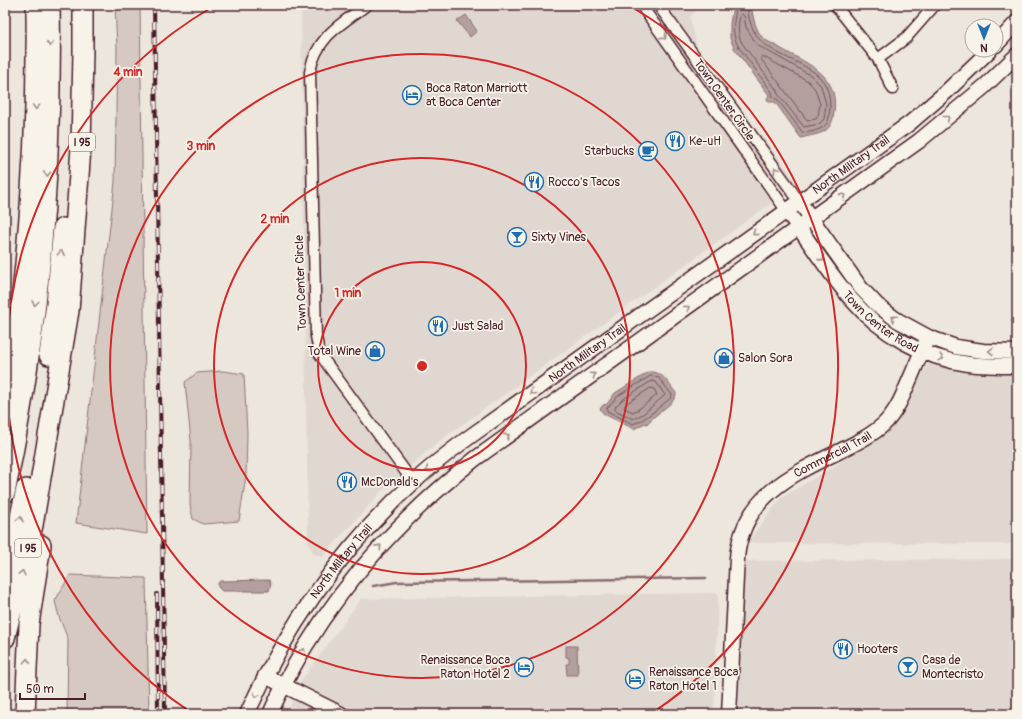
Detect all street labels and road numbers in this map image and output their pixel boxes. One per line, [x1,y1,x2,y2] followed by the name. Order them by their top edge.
[690,56,758,144] street label: Town Center Circle
[810,132,893,198] street label: North Military Trail
[69,133,95,151] road number: I 95
[292,235,310,331] street label: Town Center Circle
[840,288,921,356] street label: Town Center Road
[546,320,629,386] street label: North Military Trail
[791,428,875,481] street label: Commercial Trail
[307,521,376,602] street label: North Military Trail
[15,539,41,557] road number: I 95

